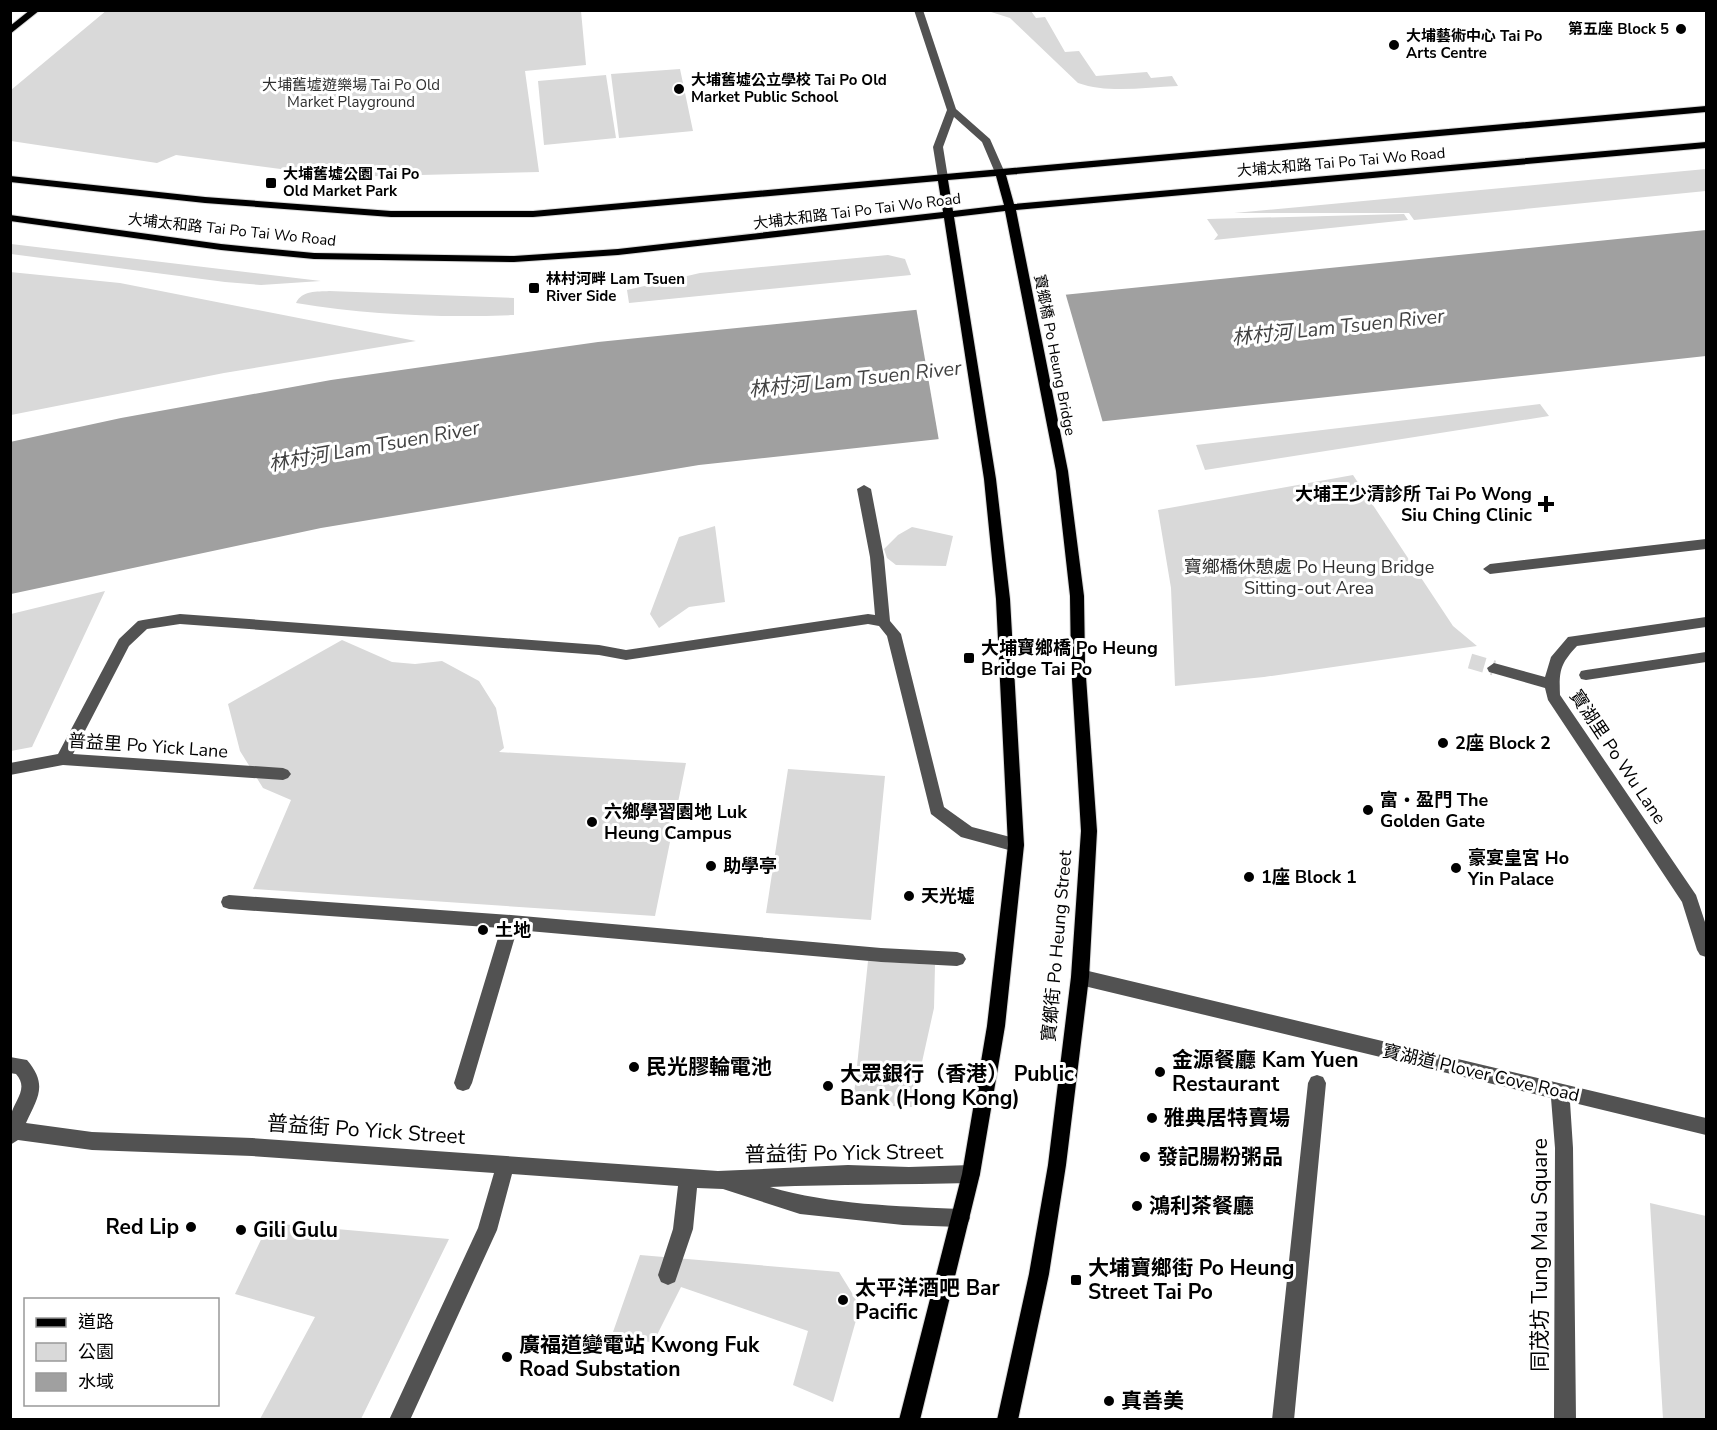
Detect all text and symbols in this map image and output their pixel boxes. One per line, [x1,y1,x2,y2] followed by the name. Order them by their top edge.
[1568,19,1669,39] place label: 第五座 Block 5
[1674,22,1688,36] marker: 第五座 Block 5
[1406,26,1543,63] place label: 大埔藝術中心 Tai Po Arts Centre
[1387,38,1401,52] marker: 大埔藝術中心 Tai Po Arts Centre
[691,70,887,107] place label: 大埔舊墟公立學校 Tai Po Old Market Public School
[262,75,440,112] park label: 大埔舊墟遊樂場 Tai Po Old Market Playground
[672,82,686,96] marker: 大埔舊墟公立學校 Tai Po Old Market Public School
[1236,143,1446,181] street label: 大埔太和路 Tai Po Tai Wo Road
[283,164,420,201] place label: 大埔舊墟公園 Tai Po Old Market Park
[264,176,278,190] marker: 大埔舊墟公園 Tai Po Old Market Park
[752,188,962,234] street label: 大埔太和路 Tai Po Tai Wo Road
[127,209,337,251] street label: 大埔太和路 Tai Po Tai Wo Road
[546,269,685,306] place label: 林村河畔 Lam Tsuen River Side
[1030,273,1080,437] street label: 寶鄉橋 Po Heung Bridge
[527,281,541,295] marker: 林村河畔 Lam Tsuen River Side
[1231,302,1446,352] water label: 林村河 Lam Tsuen River
[748,354,963,404] water label: 林村河 Lam Tsuen River
[267,414,482,478] water label: 林村河 Lam Tsuen River
[1295,482,1532,527] place label: 大埔王少清診所 Tai Po Wong Siu Ching Clinic
[1537,495,1555,513] marker: 大埔王少清診所 Tai Po Wong Siu Ching Clinic
[1184,555,1434,600] park label: 寶鄉橋休憩處 Po Heung Bridge Sitting-out Area
[981,636,1158,681] place label: 大埔寶鄉橋 Po Heung Bridge Tai Po
[962,651,976,665] marker: 大埔寶鄉橋 Po Heung Bridge Tai Po
[1564,685,1672,829] street label: 寶湖里 Po Wu Lane
[67,728,229,764] street label: 普益里 Po Yick Lane
[1455,731,1551,755] place label: 2座 Block 2
[1436,736,1450,750] marker: 2座 Block 2
[1380,788,1489,833] place label: 富‧盈門 The Golden Gate
[604,800,747,845] place label: 六鄉學習園地 Luk Heung Campus
[1361,803,1375,817] marker: 富‧盈門 The Golden Gate
[585,815,599,829] marker: 六鄉學習園地 Luk Heung Campus
[1467,846,1569,891] place label: 豪宴皇宮 Ho Yin Palace
[1037,849,1077,1043] street label: 寶鄉街 Po Heung Street
[723,854,777,878] place label: 助學亭
[704,859,718,873] marker: 助學亭
[1449,861,1463,875] marker: 豪宴皇宮 Ho Yin Palace
[1261,865,1357,889] place label: 1座 Block 1
[1242,870,1256,884] marker: 1座 Block 1
[921,884,975,908] place label: 天光墟
[902,889,916,903] marker: 天光墟
[495,918,531,942] place label: 土地
[476,923,490,937] marker: 土地
[1380,1039,1582,1107] street label: 寶湖道 Plover Cove Road
[1172,1046,1358,1098] place label: 金源餐廳 Kam Yuen Restaurant
[646,1053,772,1081] place label: 民光膠輪電池
[627,1060,641,1074] marker: 民光膠輪電池
[840,1060,1074,1112] place label: 大眾銀行（香港） Public Bank (Hong Kong)
[1153,1065,1167,1079] marker: 金源餐廳 Kam Yuen Restaurant
[821,1079,835,1093] marker: 大眾銀行（香港） Public Bank (Hong Kong)
[1164,1104,1290,1132] place label: 雅典居特賣場
[266,1109,467,1151] street label: 普益街 Po Yick Street
[1145,1111,1159,1125] marker: 雅典居特賣場
[744,1137,944,1169] street label: 普益街 Po Yick Street
[1526,1138,1554,1372] street label: 同茂坊 Tung Mau Square
[1157,1143,1283,1171] place label: 發記腸粉粥品
[1138,1150,1152,1164] marker: 發記腸粉粥品
[1149,1192,1254,1220] place label: 鴻利茶餐廳
[1130,1199,1144,1213] marker: 鴻利茶餐廳
[105,1213,179,1241] place label: Red Lip
[253,1216,338,1244] place label: Gili Gulu
[184,1220,198,1234] marker: Red Lip
[234,1223,248,1237] marker: Gili Gulu
[1088,1254,1294,1306] place label: 大埔寶鄉街 Po Heung Street Tai Po
[1069,1273,1083,1287] marker: 大埔寶鄉街 Po Heung Street Tai Po
[855,1274,1001,1326] place label: 太平洋酒吧 Bar Pacific
[836,1293,850,1307] marker: 太平洋酒吧 Bar Pacific
[24,1298,219,1406] legend
[78,1310,114,1334] text: 道路
[519,1331,760,1383] place label: 廣福道變電站 Kwong Fuk Road Substation
[78,1340,114,1364] text: 公園
[500,1350,514,1364] marker: 廣福道變電站 Kwong Fuk Road Substation
[78,1370,114,1394] text: 水域
[1121,1387,1184,1415] place label: 真善美
[1102,1394,1116,1408] marker: 真善美

